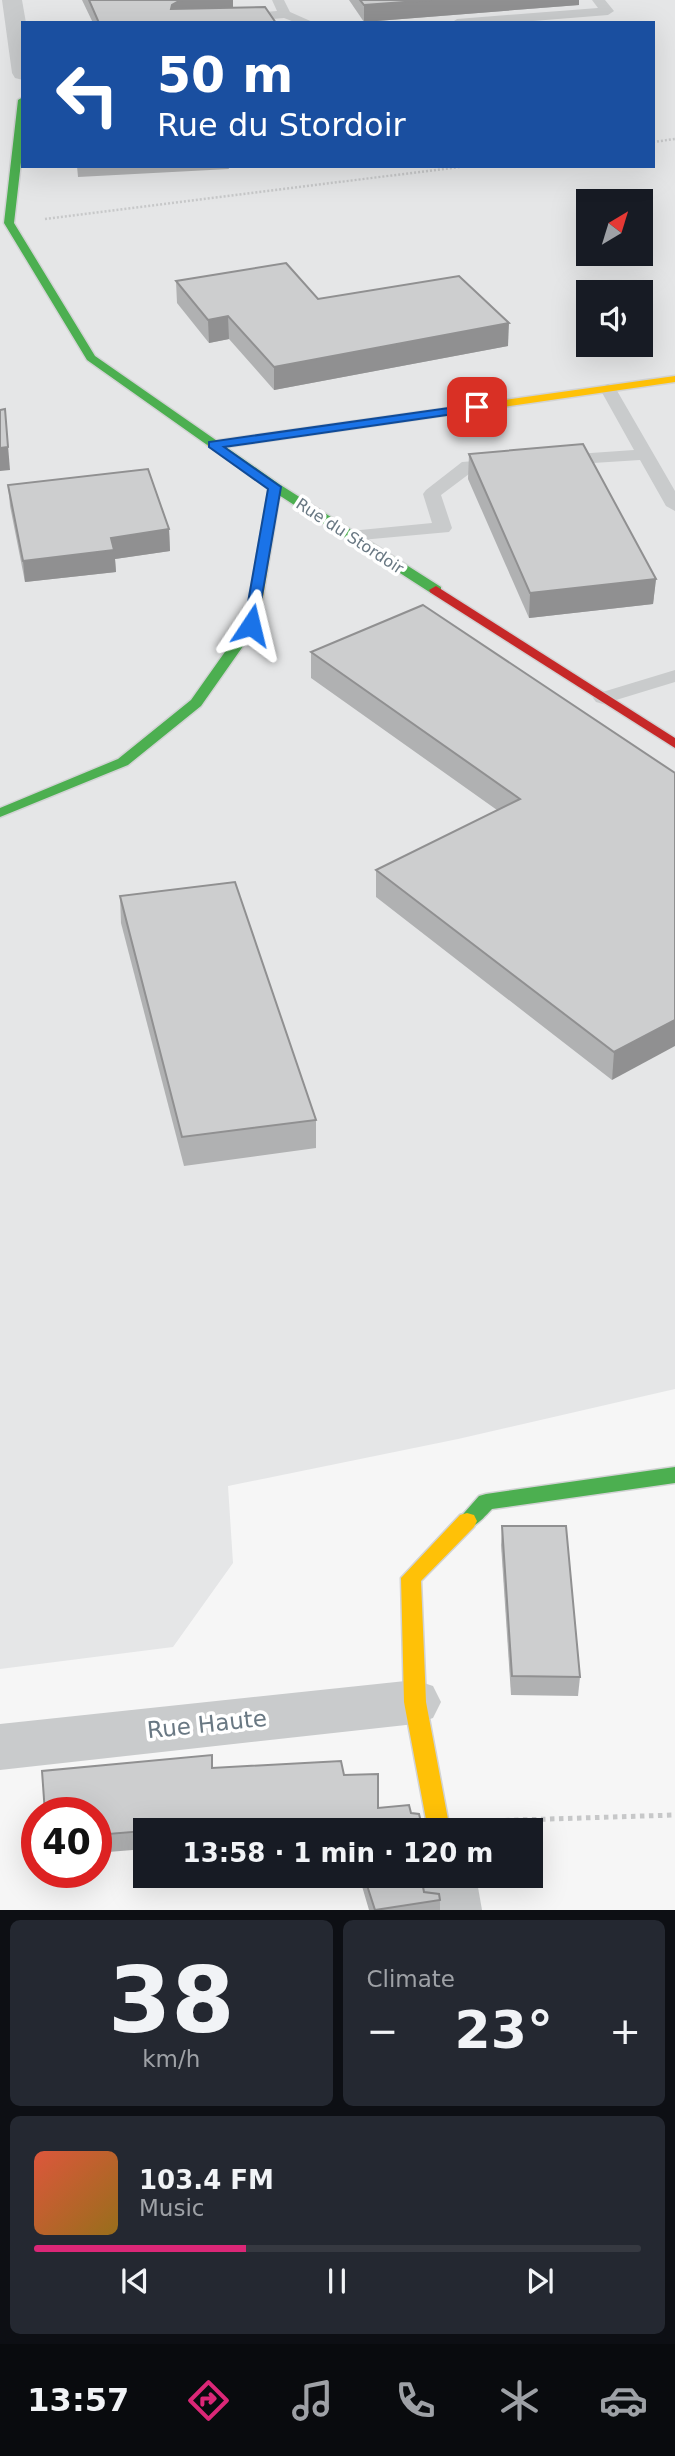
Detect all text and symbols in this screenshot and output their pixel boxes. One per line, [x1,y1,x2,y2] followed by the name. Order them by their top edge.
[157,47,293,104] text: 50 m
[42,49,133,140] icon: left
[157,106,406,144] text: Rue du Stordoir
[576,189,653,266] north arrow
[576,189,653,357] map controls
[576,280,653,357] button: sound
[447,377,507,437] pin
[458,388,496,426] icon: arrive
[293,494,408,578] street label: Rue du Stordoir
[214,588,288,662] position arrow
[146,1705,268,1743] street label: Rue Haute
[21,1797,112,1888] speed limit sign: 40
[183,1838,493,1868] text: 13:58 · 1 min · 120 m
[108,1948,235,2053] text: 38
[367,1966,455,1992] text: Climate
[455,2000,553,2060] text: 23°
[367,2009,398,2053] text: −
[609,2009,641,2053] text: +
[142,2046,200,2072] text: km/h
[139,2165,274,2195] text: 103.4 FM
[139,2195,204,2221] text: Music
[116,2262,154,2300] icon: previous
[318,2262,356,2300] icon: pause
[521,2262,559,2300] icon: next
[184,2376,233,2425] icon: directions
[288,2376,337,2425] icon: music
[391,2376,440,2425] icon: phone
[495,2376,544,2425] icon: climate
[599,2376,648,2425] icon: car
[27,2381,129,2419] text: 13:57

